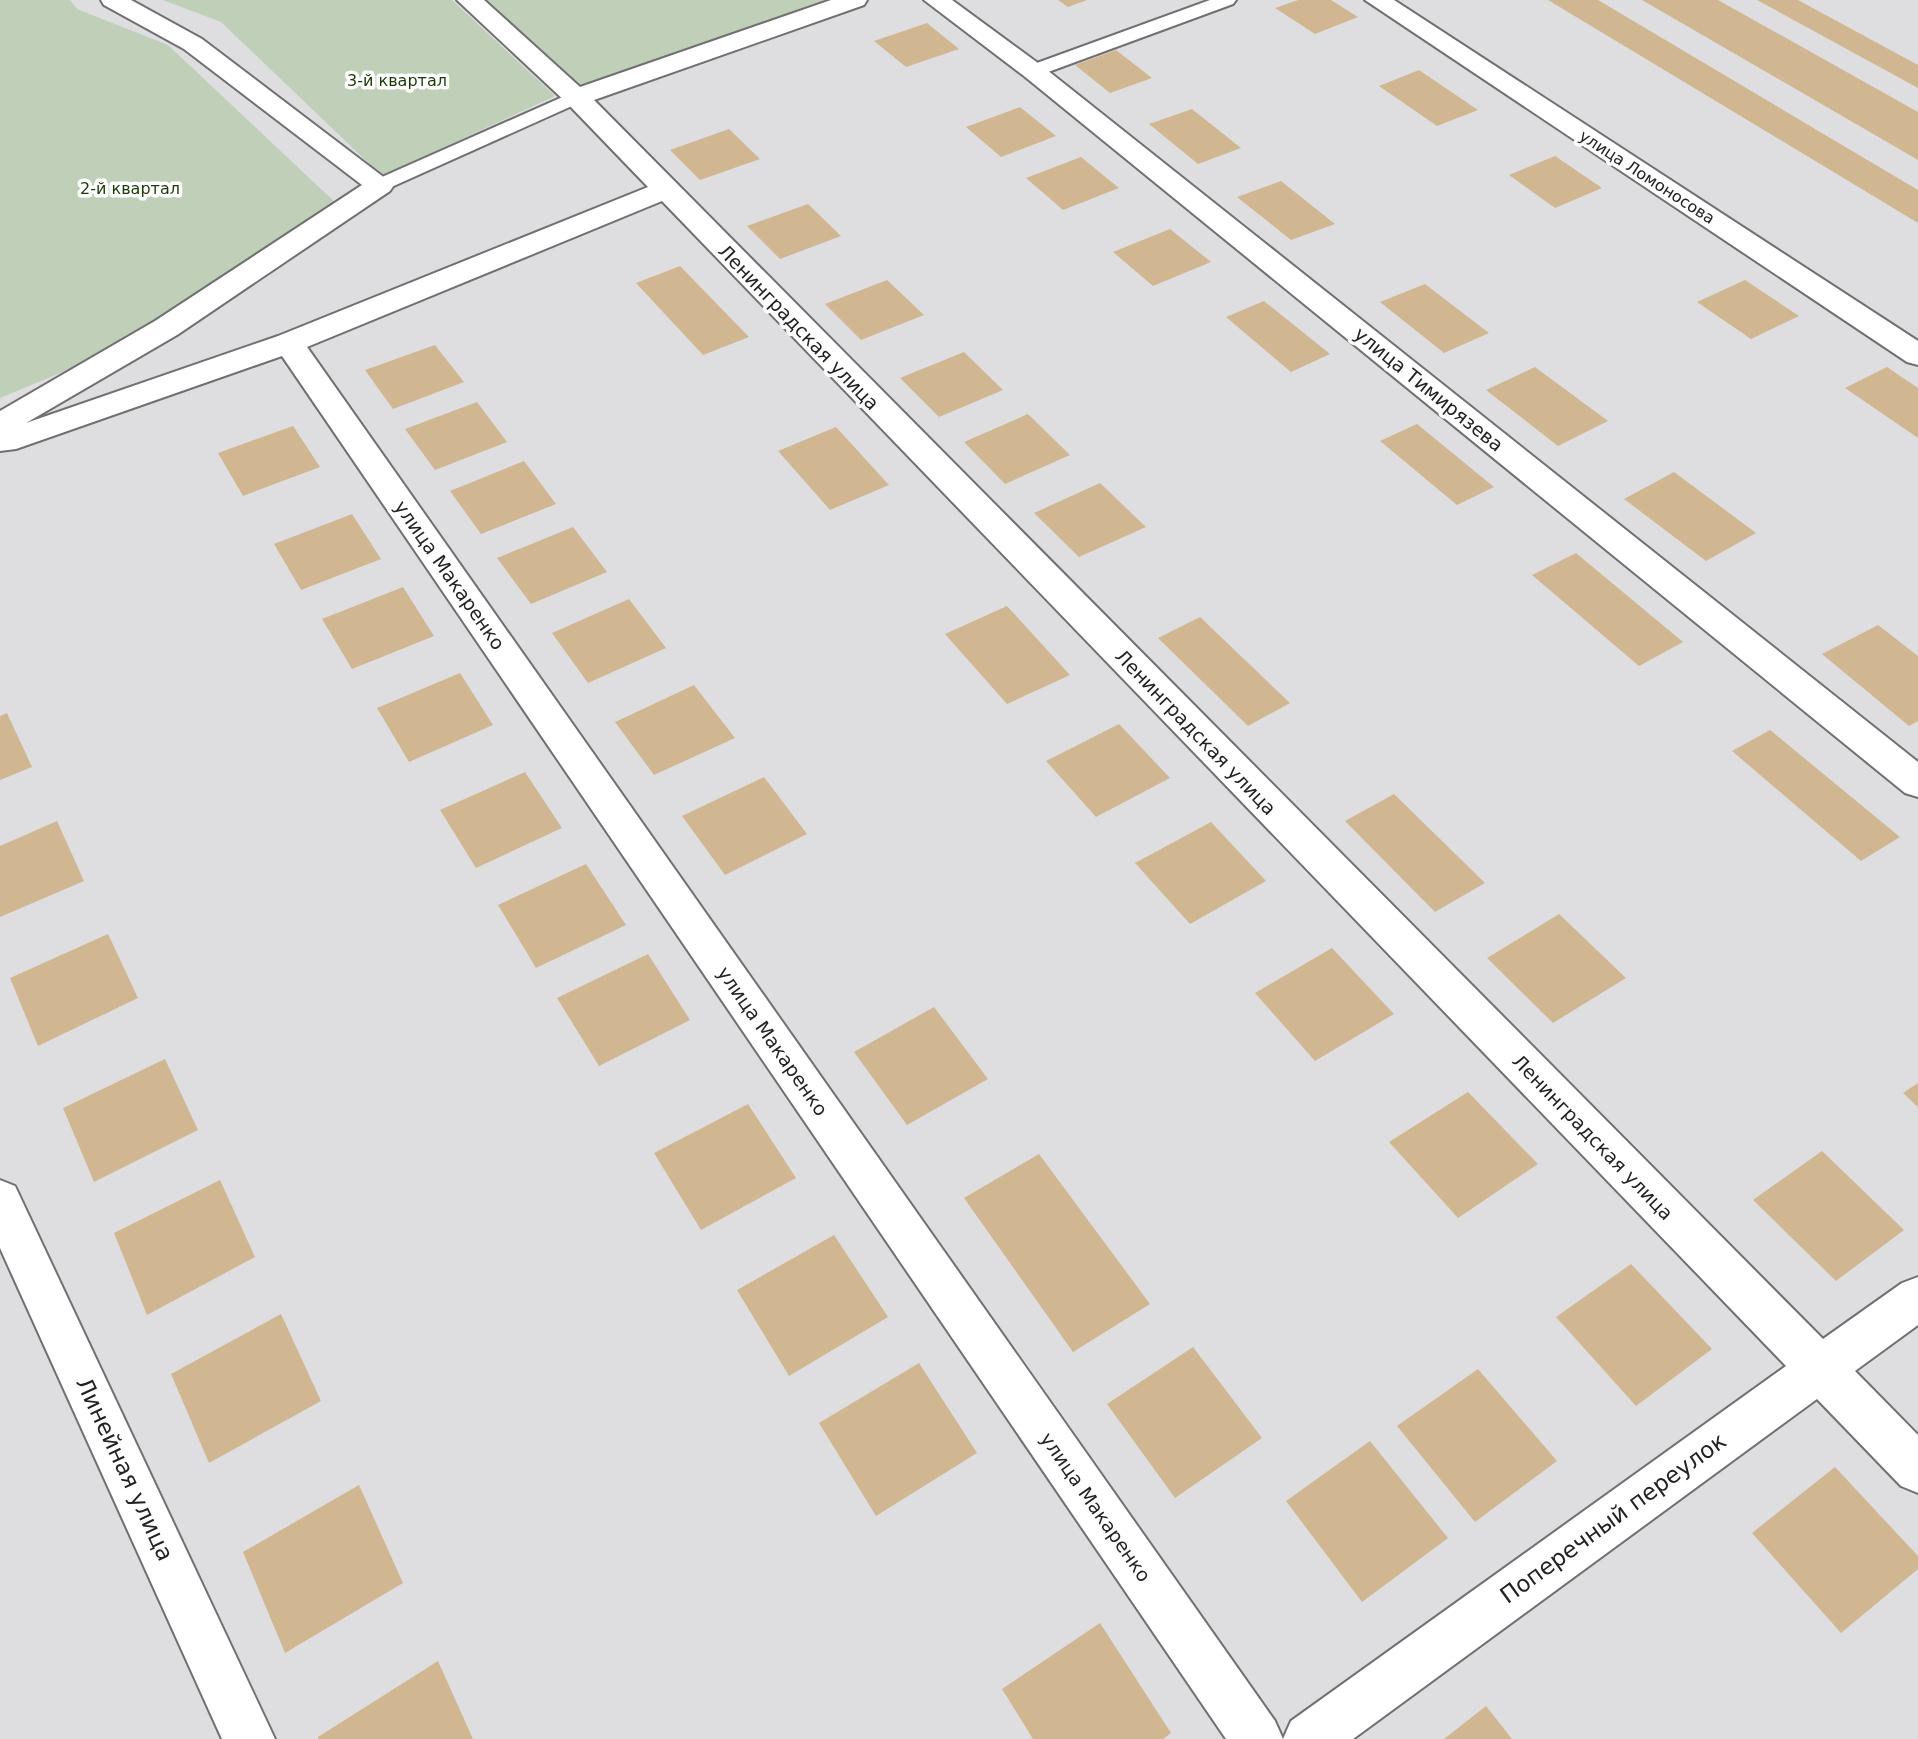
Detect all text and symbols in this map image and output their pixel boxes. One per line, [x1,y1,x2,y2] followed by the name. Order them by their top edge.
[347,71,447,90] park label: 3-й квартал
[1576,126,1718,228] street label: улица Ломоносова
[80,179,180,198] park label: 2-й квартал
[714,240,884,414] street label: Ленинградская улица
[1350,322,1508,456] street label: улица Тимирязева
[390,496,510,654] street label: улица Макаренко
[1111,645,1281,819] street label: Ленинградская улица
[713,962,833,1120] street label: улица Макаренко
[1508,1050,1678,1224] street label: Ленинградская улица
[71,1373,179,1565] street label: Линейная улица
[1495,1427,1731,1609] street label: Поперечный переулок
[1036,1428,1156,1586] street label: улица Макаренко

